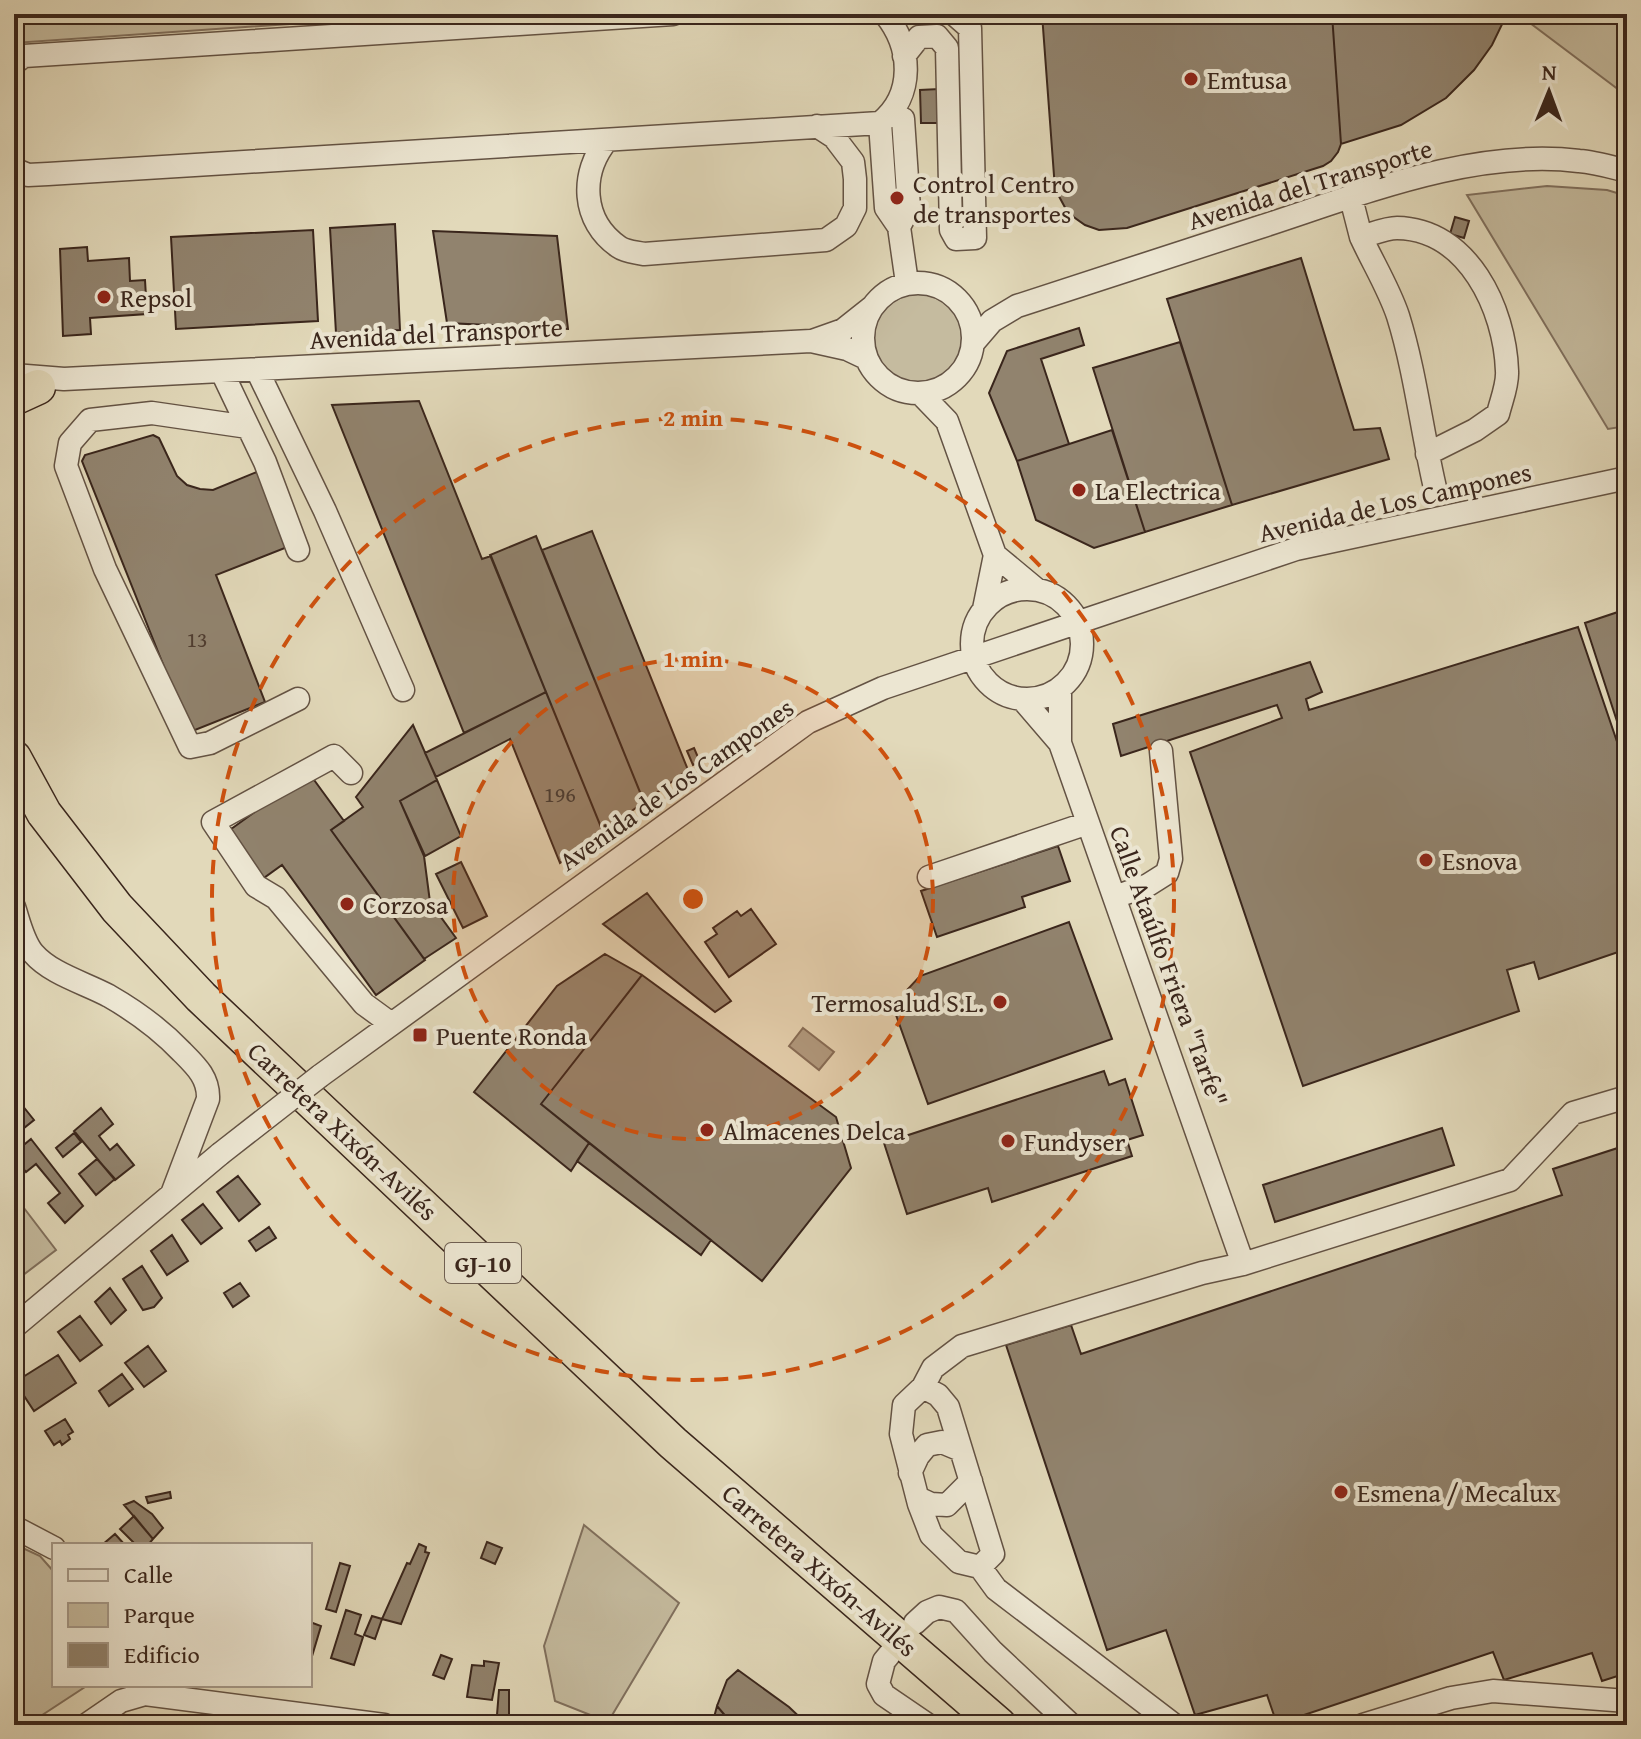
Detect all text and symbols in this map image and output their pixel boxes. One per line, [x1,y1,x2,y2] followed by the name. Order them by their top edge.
[1509,52,1589,132] north arrow
[1542,56,1557,88] text: N
[1207,60,1288,99] place label: Emtusa
[1182,70,1200,88] marker: Emtusa
[1183,128,1437,240] street label: Avenida del Transporte
[913,164,1074,233] place label: Control Centro de transportes
[888,189,906,207] marker: Control Centro de transportes
[120,278,192,317] place label: Repsol
[95,288,113,306] marker: Repsol
[308,307,564,359] street label: Avenida del Transporte
[663,400,723,435] text: 2 min
[1255,452,1535,552] street label: Avenida de Los Campones
[1095,471,1222,510] place label: La Electrica
[1070,481,1088,499] marker: La Electrica
[186,623,208,655] house number: 13
[663,641,723,676] text: 1 min
[551,688,801,880] street label: Avenida de Los Campones
[544,778,576,810] house number: 196
[1100,820,1238,1112] street label: Calle Ataúlfo Friera "Tarfe"
[1442,841,1518,880] place label: Esnova
[1417,851,1435,869] marker: Esnova
[363,885,449,924] place label: Corzosa
[679,885,707,913] centre of rings
[338,895,356,913] marker: Corzosa
[811,983,984,1022] place label: Termosalud S.L.
[991,993,1009,1011] marker: Termosalud S.L.
[436,1016,588,1055] place label: Puente Ronda
[411,1026,429,1044] marker: Puente Ronda
[239,1032,447,1230] street label: Carretera Xixón-Avilés
[723,1111,906,1150] place label: Almacenes Delca
[698,1121,716,1139] marker: Almacenes Delca
[1024,1122,1126,1161] place label: Fundyser
[999,1132,1017,1150] marker: Fundyser
[445,1243,521,1283] road number: GJ-10
[1357,1473,1557,1512] place label: Esmena / Mecalux
[714,1474,926,1666] street label: Carretera Xixón-Avilés
[1332,1483,1350,1501] marker: Esmena / Mecalux
[52,1543,312,1687] legend
[124,1557,173,1592] text: Calle
[124,1597,195,1632] text: Parque
[124,1637,200,1672] text: Edificio

